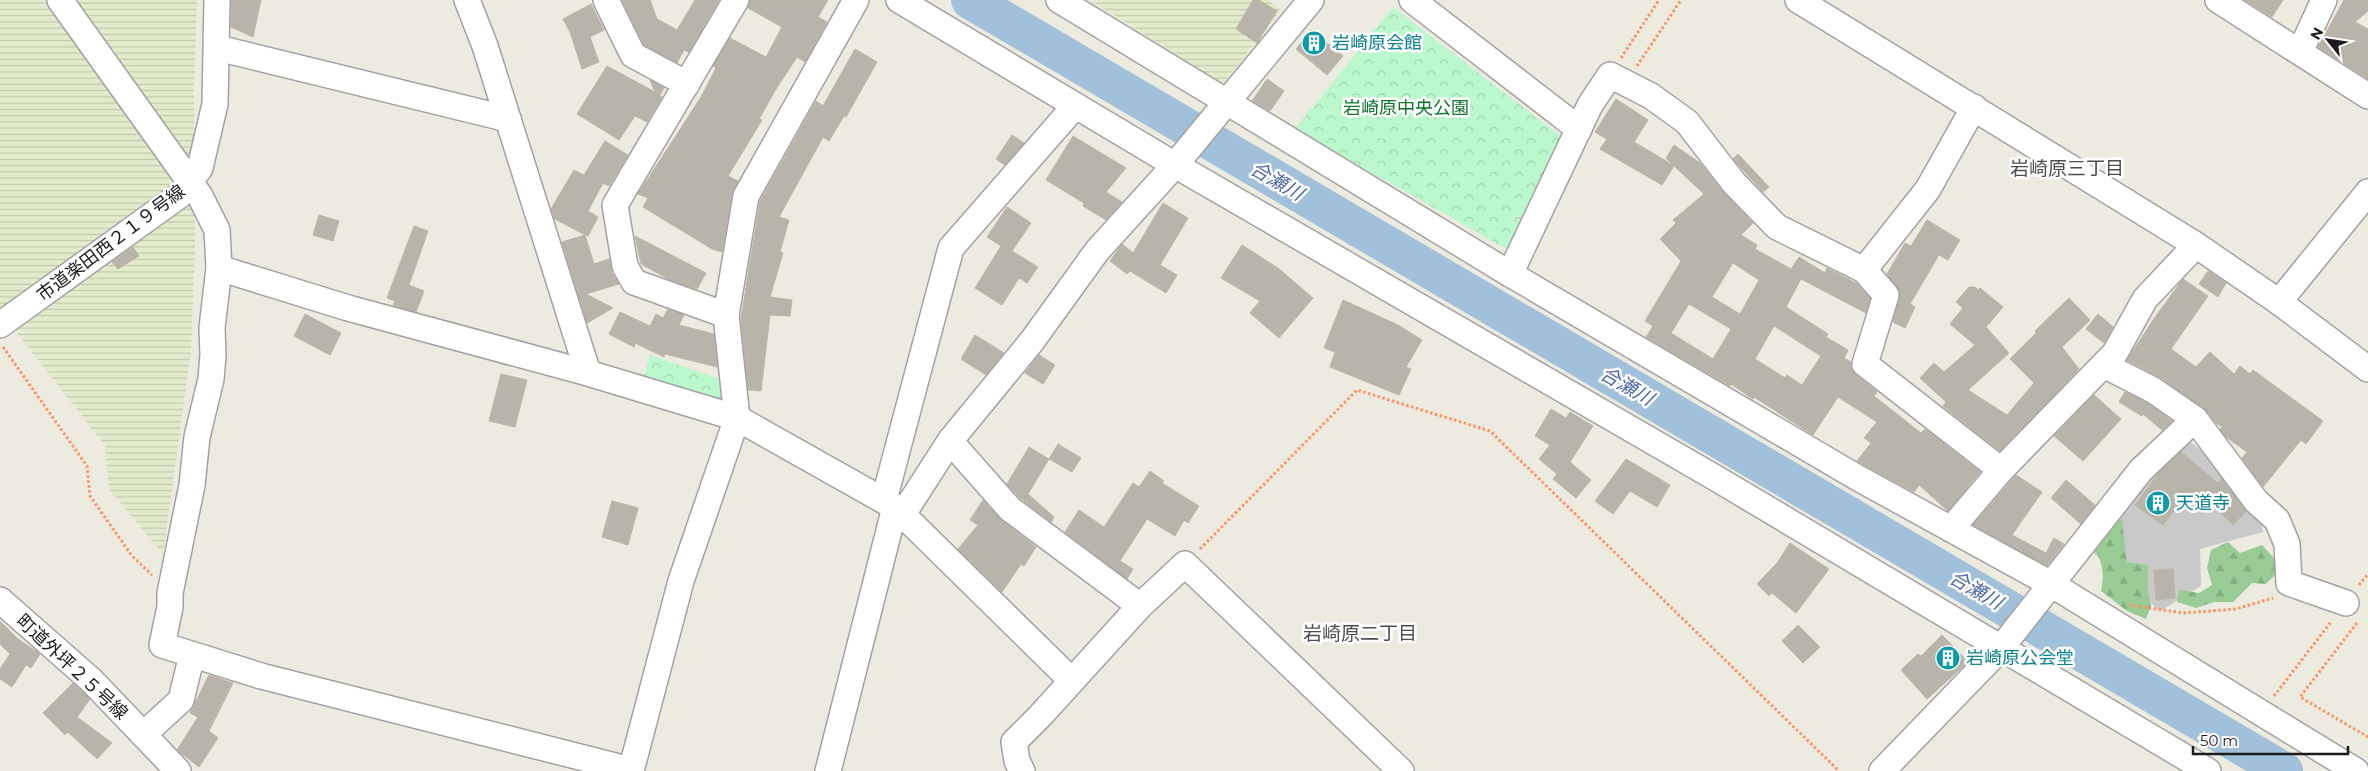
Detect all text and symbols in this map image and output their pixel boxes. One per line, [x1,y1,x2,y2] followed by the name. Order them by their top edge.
[2303,15,2353,65] north arrow
[2306,24,2327,43] text: N
[1301,30,1327,56] building icon: 岩崎原会館
[1332,32,1422,54] place label: 岩崎原会館
[1343,97,1469,119] park label: 岩崎原中央公園
[1247,157,1309,206] water label: 合瀬川
[2010,157,2124,180] district label: 岩崎原三丁目
[33,180,189,306] street label: 市道楽田西２１９号線
[1597,362,1659,411] water label: 合瀬川
[2145,490,2171,516] building icon: 天道寺
[2176,492,2230,514] place label: 天道寺
[1946,566,2008,615] water label: 合瀬川
[12,610,132,724] street label: 町道外坪２５号線
[1303,622,1417,645] district label: 岩崎原二丁目
[1935,645,1961,671] building icon: 岩崎原公会堂
[1966,647,2074,669] place label: 岩崎原公会堂
[2193,724,2348,756] scale bar
[2200,731,2238,750] text: 50 m

